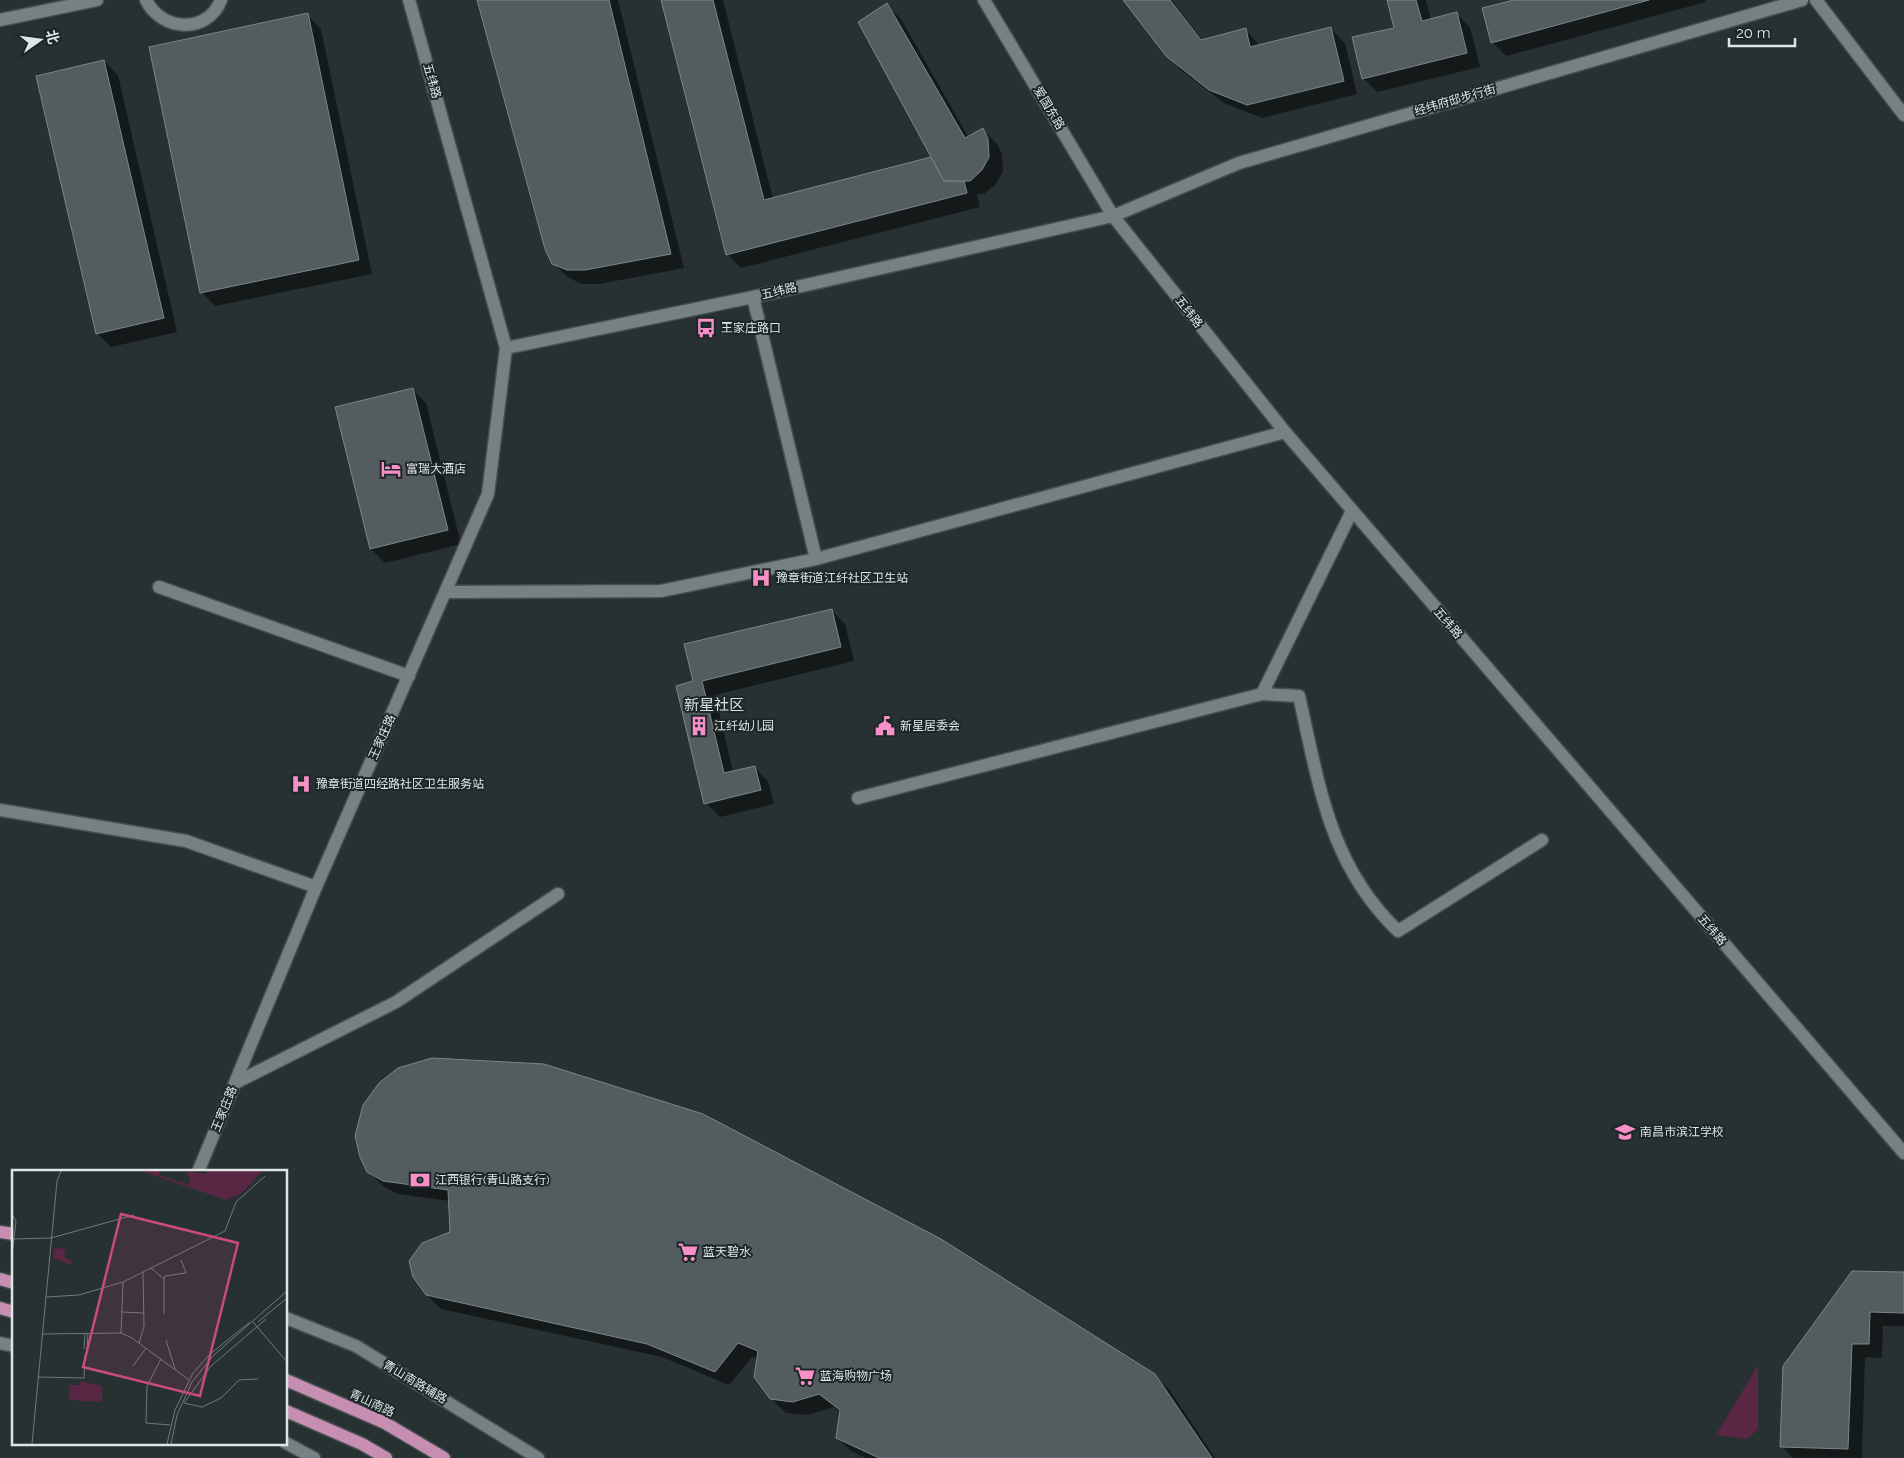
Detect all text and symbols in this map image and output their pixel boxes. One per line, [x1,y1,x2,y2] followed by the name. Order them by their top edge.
[15,15,65,65] north arrow
[1729,15,1795,47] scale bar
[1736,24,1771,42] text: 20 m
[43,28,62,46] text: 北
[420,62,444,100] street label: 五纬路
[1413,82,1497,118] street label: 经纬府邸步行街
[1031,84,1067,132] street label: 爱国东路
[760,280,798,302] street label: 五纬路
[1172,294,1206,330] street label: 五纬路
[695,317,717,339] bus stop icon: 王家庄路口
[721,321,781,335] place label: 王家庄路口
[380,458,402,480] hotel icon: 富瑞大酒店
[406,462,466,476] place label: 富瑞大酒店
[750,567,772,589] hospital icon: 豫章街道江纤社区卫生站
[776,571,908,585] place label: 豫章街道江纤社区卫生站
[1431,605,1465,641] street label: 五纬路
[684,696,744,714] district label: 新星社区
[366,712,398,762] street label: 王家庄路
[688,715,710,737] building icon: 江纤幼儿园
[874,715,896,737] public building icon: 新星居委会
[714,719,774,733] place label: 江纤幼儿园
[900,719,960,733] place label: 新星居委会
[290,773,312,795] hospital icon: 豫章街道四经路社区卫生服务站
[316,777,484,791] place label: 豫章街道四经路社区卫生服务站
[1695,912,1729,948] street label: 五纬路
[209,1084,239,1134] street label: 王家庄路
[1614,1121,1636,1143] school or university icon: 南昌市滨江学校
[1640,1125,1724,1139] place label: 南昌市滨江学校
[409,1169,431,1191] bank icon: 江西银行(青山路支行)
[12,1170,288,1446] inset map
[435,1173,549,1187] place label: 江西银行(青山路支行)
[677,1241,699,1263] supermarket icon: 蓝天碧水
[703,1245,751,1259] place label: 蓝天碧水
[381,1357,449,1407] street label: 青山南路辅路
[794,1365,816,1387] supermarket icon: 蓝海购物广场
[820,1369,892,1383] place label: 蓝海购物广场
[347,1387,397,1419] street label: 青山南路

